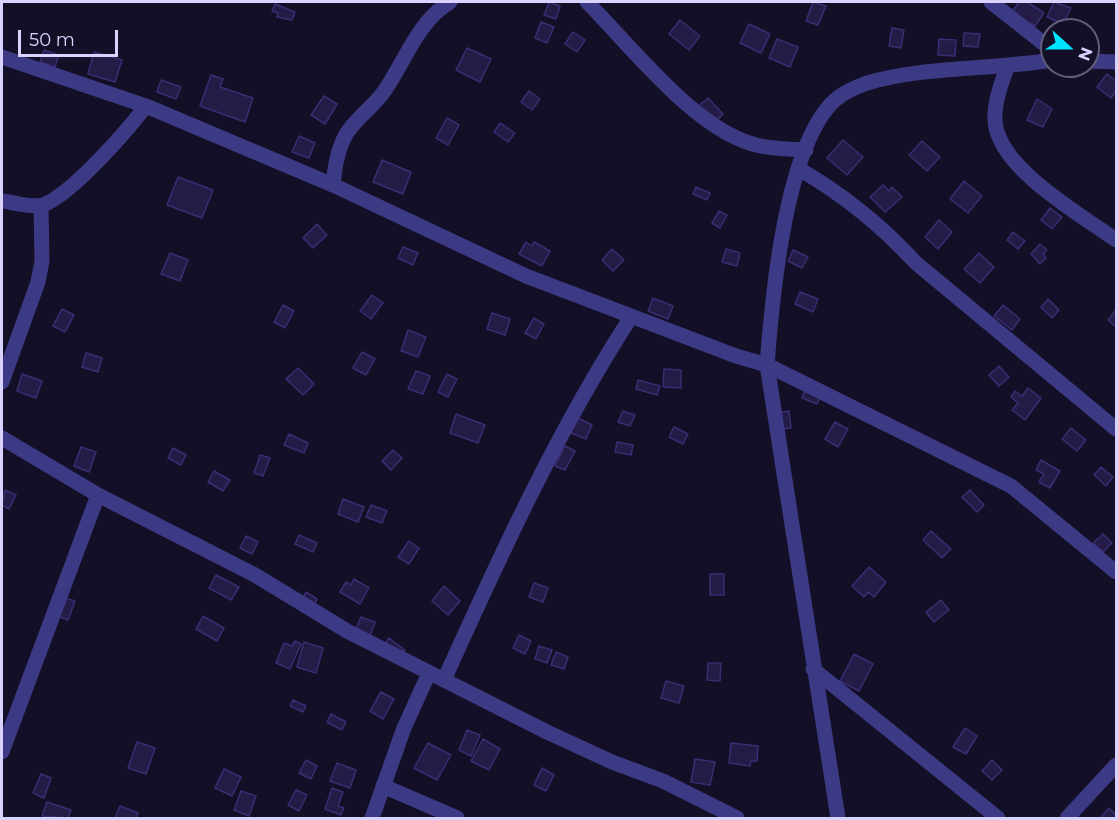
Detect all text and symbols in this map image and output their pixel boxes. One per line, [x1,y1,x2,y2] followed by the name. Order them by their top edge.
[21,18,122,56] scale bar
[1040,18,1100,78] north arrow
[29,29,75,51] text: 50 m
[1074,44,1097,63] text: N

